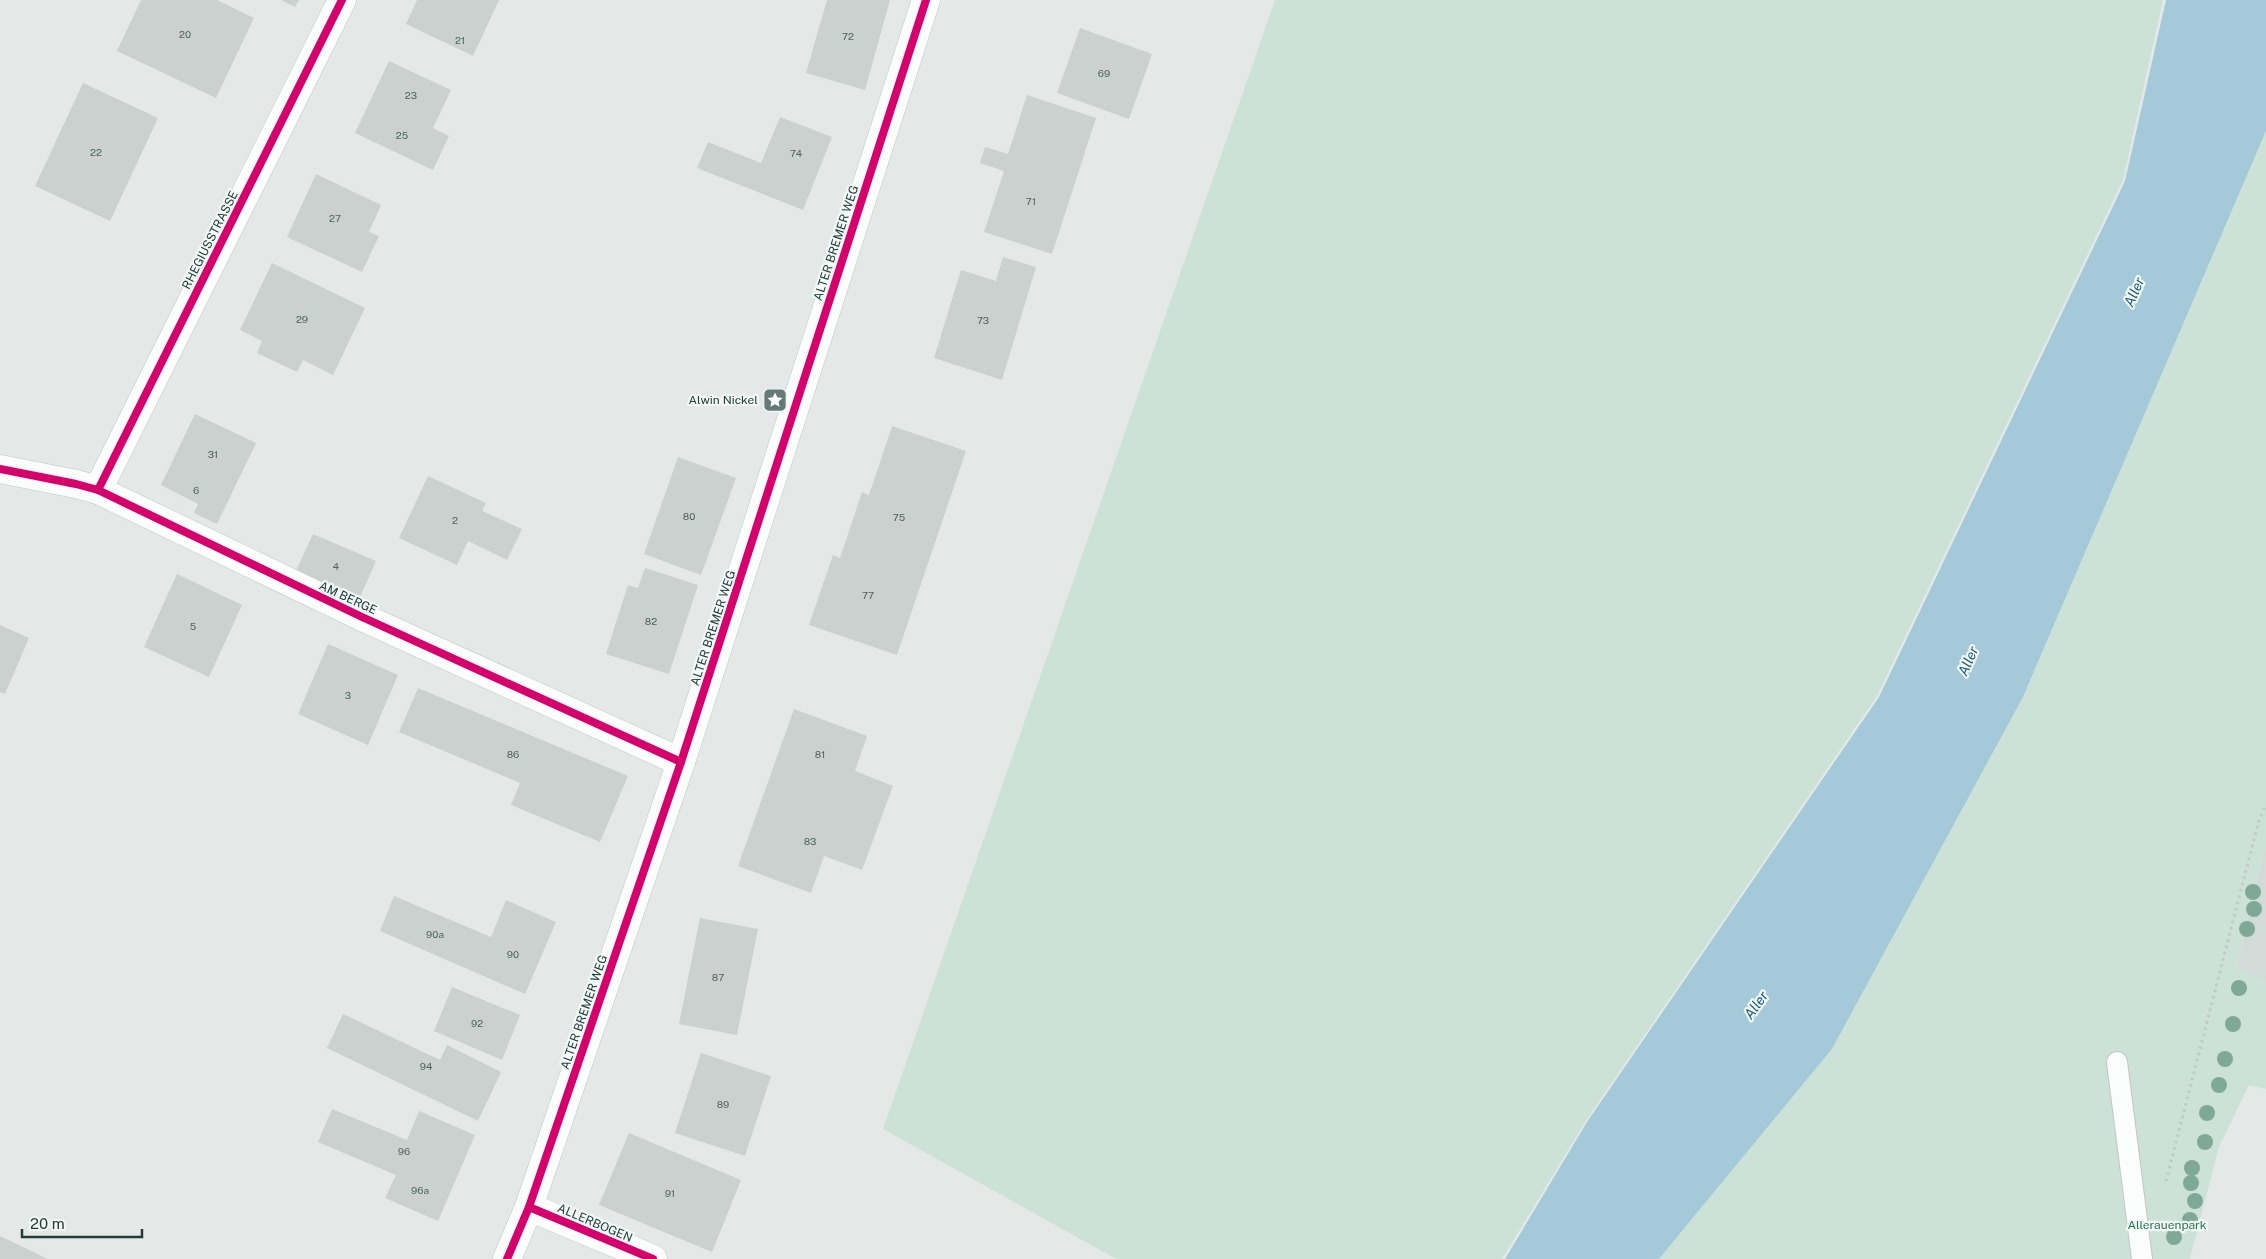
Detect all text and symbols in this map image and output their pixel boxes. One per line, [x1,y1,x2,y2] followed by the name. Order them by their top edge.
[179,28,191,40] house number: 20
[842,30,854,42] house number: 72
[455,34,465,46] house number: 21
[1098,67,1110,79] house number: 69
[405,89,417,101] house number: 23
[396,129,408,141] house number: 25
[90,146,102,158] house number: 22
[790,147,802,159] house number: 74
[811,184,861,302] street label: ALTER BREMER WEG
[179,189,241,291] street label: RHEGIUSSTRASSE
[1026,195,1036,207] house number: 71
[329,212,341,224] house number: 27
[2121,274,2148,309] water label: Aller
[296,313,308,325] house number: 29
[977,314,989,326] house number: 73
[762,387,788,413] place icon: Alwin Nickel
[688,393,758,407] place label: Alwin Nickel
[208,448,218,460] house number: 31
[193,484,199,496] house number: 6
[683,510,695,522] house number: 80
[893,511,905,523] house number: 75
[452,514,458,526] house number: 2
[333,560,339,572] house number: 4
[688,569,738,687] street label: ALTER BREMER WEG
[317,579,379,617] street label: AM BERGE
[862,589,874,601] house number: 77
[645,615,657,627] house number: 82
[190,620,196,632] house number: 5
[1955,643,1982,678] water label: Aller
[345,689,351,701] house number: 3
[507,748,519,760] house number: 86
[815,748,825,760] house number: 81
[804,835,816,847] house number: 83
[426,928,444,940] house number: 90a
[507,948,519,960] house number: 90
[558,953,610,1071] street label: ALTER BREMER WEG
[712,971,724,983] house number: 87
[1741,988,1772,1022] water label: Aller
[471,1017,483,1029] house number: 92
[420,1060,432,1072] house number: 94
[717,1098,729,1110] house number: 89
[398,1145,410,1157] house number: 96
[411,1184,429,1196] house number: 96a
[665,1187,675,1199] house number: 91
[555,1201,635,1245] street label: ALLERBOGEN
[22,1206,142,1238] scale bar
[30,1215,65,1232] text: 20 m
[2127,1218,2207,1232] park label: Allerauenpark

